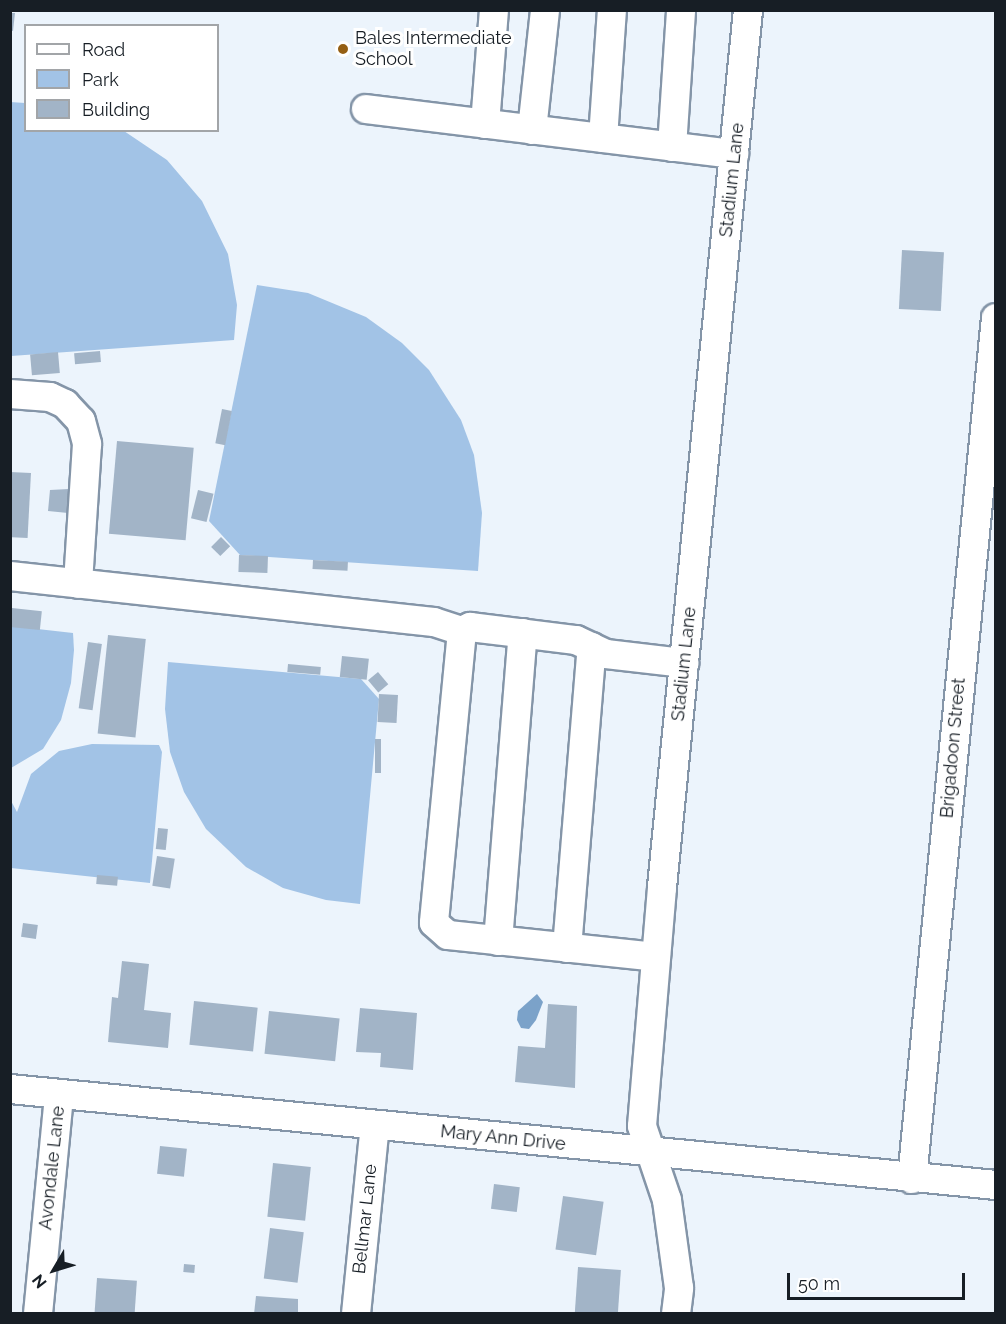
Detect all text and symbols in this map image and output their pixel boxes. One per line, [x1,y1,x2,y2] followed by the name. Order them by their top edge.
[24,24,219,132] legend
[355,28,512,70] place label: Bales Intermediate School
[82,39,125,60] text: Road
[336,42,350,56] marker: Bales Intermediate School
[82,69,119,90] text: Park
[82,99,150,120] text: Building
[715,122,749,238] street label: Stadium Lane
[667,606,701,722] street label: Stadium Lane
[936,677,970,819] street label: Brigadoon Street
[35,1105,69,1231] street label: Avondale Lane
[439,1121,567,1155] street label: Mary Ann Drive
[348,1163,382,1275] street label: Bellmar Lane
[24,1240,84,1300] north arrow
[790,1261,968,1299] scale bar
[28,1271,51,1292] text: N
[798,1273,840,1294] text: 50 m

